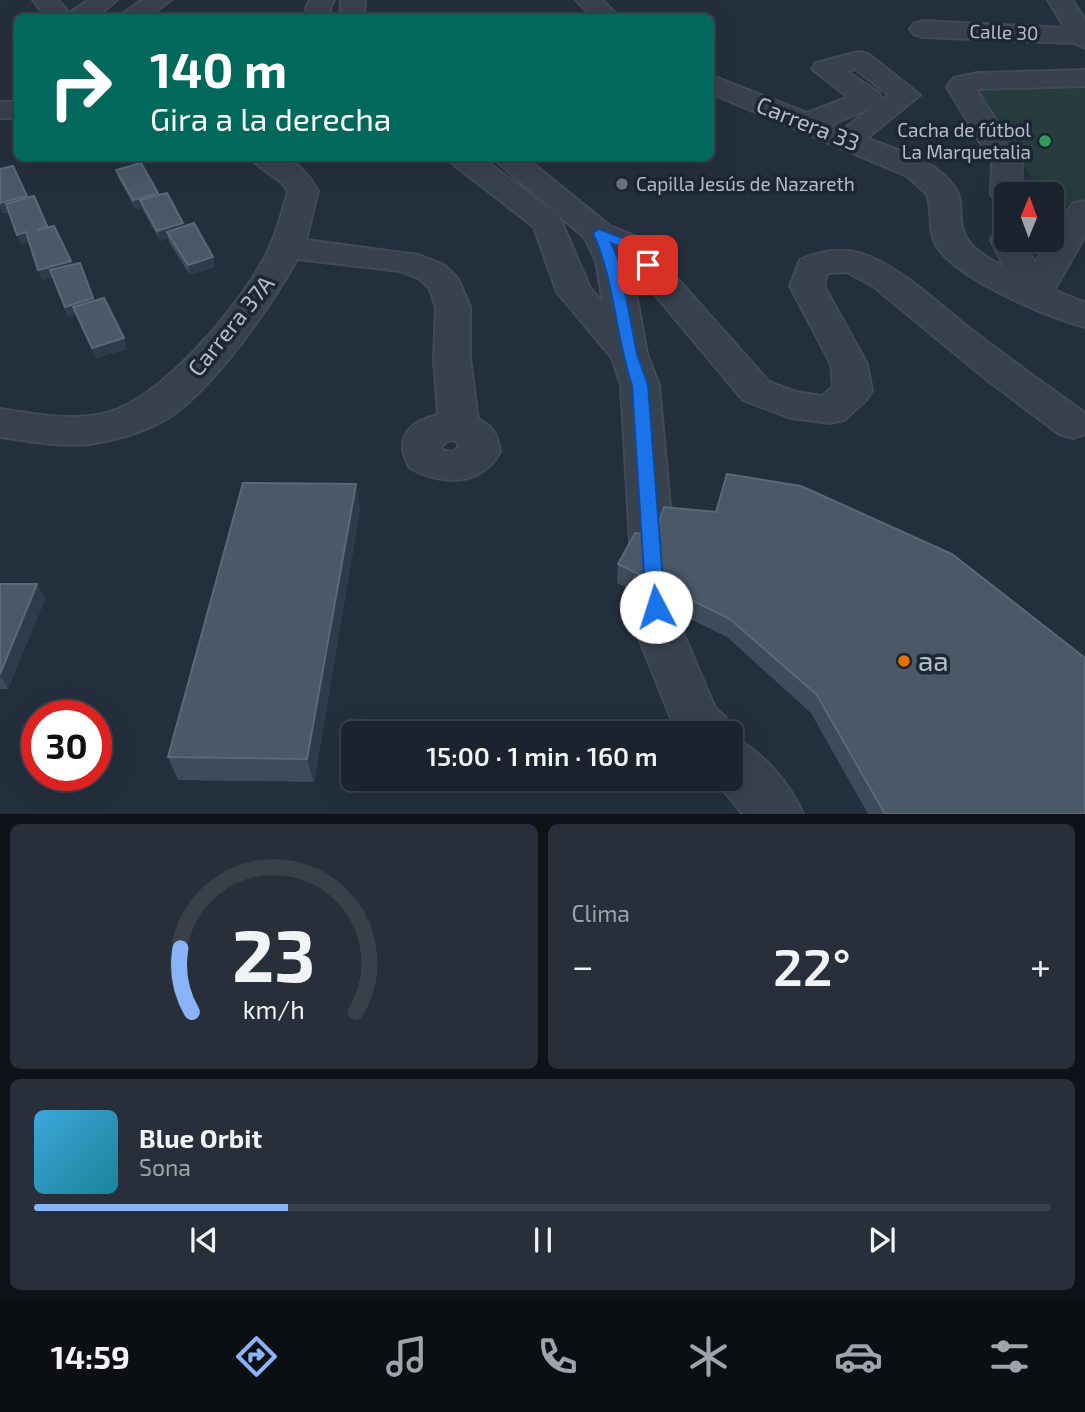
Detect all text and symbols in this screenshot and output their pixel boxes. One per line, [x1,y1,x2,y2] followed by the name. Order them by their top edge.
[969,19,1039,44] street label: Calle 30
[150,39,287,98] text: 140 m
[35,42,126,133] icon: right
[753,90,864,156] street label: Carrera 33
[150,99,391,137] text: Gira a la derecha
[897,118,1031,163] place label: Cacha de fútbol La Marquetalia
[1037,133,1053,149] marker: Cacha de fútbol La Marquetalia
[636,172,855,195] place label: Capilla Jesús de Nazareth
[614,176,630,192] marker: Capilla Jesús de Nazareth
[994,182,1064,252] north arrow
[994,182,1064,252] map controls
[618,235,678,295] pin
[629,246,667,284] icon: arrive
[181,269,280,381] street label: Carrera 37A
[619,570,693,644] position arrow
[918,643,949,677] place label: aa
[896,653,912,669] marker: aa
[21,700,112,791] speed limit sign: 30
[426,740,658,771] text: 15:00 · 1 min · 160 m
[572,899,630,927] text: Clima
[232,910,316,998] text: 23
[773,934,851,996] text: 22°
[572,942,594,988] text: −
[1030,942,1051,988] text: +
[243,994,305,1024] text: km/h
[139,1122,262,1153] text: Blue Orbit
[139,1153,191,1181] text: Sona
[185,1221,223,1259] icon: previous
[524,1221,562,1259] icon: pause
[863,1221,901,1259] icon: next
[232,1332,281,1381] icon: directions
[382,1332,431,1381] icon: music
[533,1332,582,1381] icon: phone
[684,1332,733,1381] icon: climate
[834,1332,883,1381] icon: car
[985,1332,1034,1381] icon: filters
[51,1337,130,1375] text: 14:59

